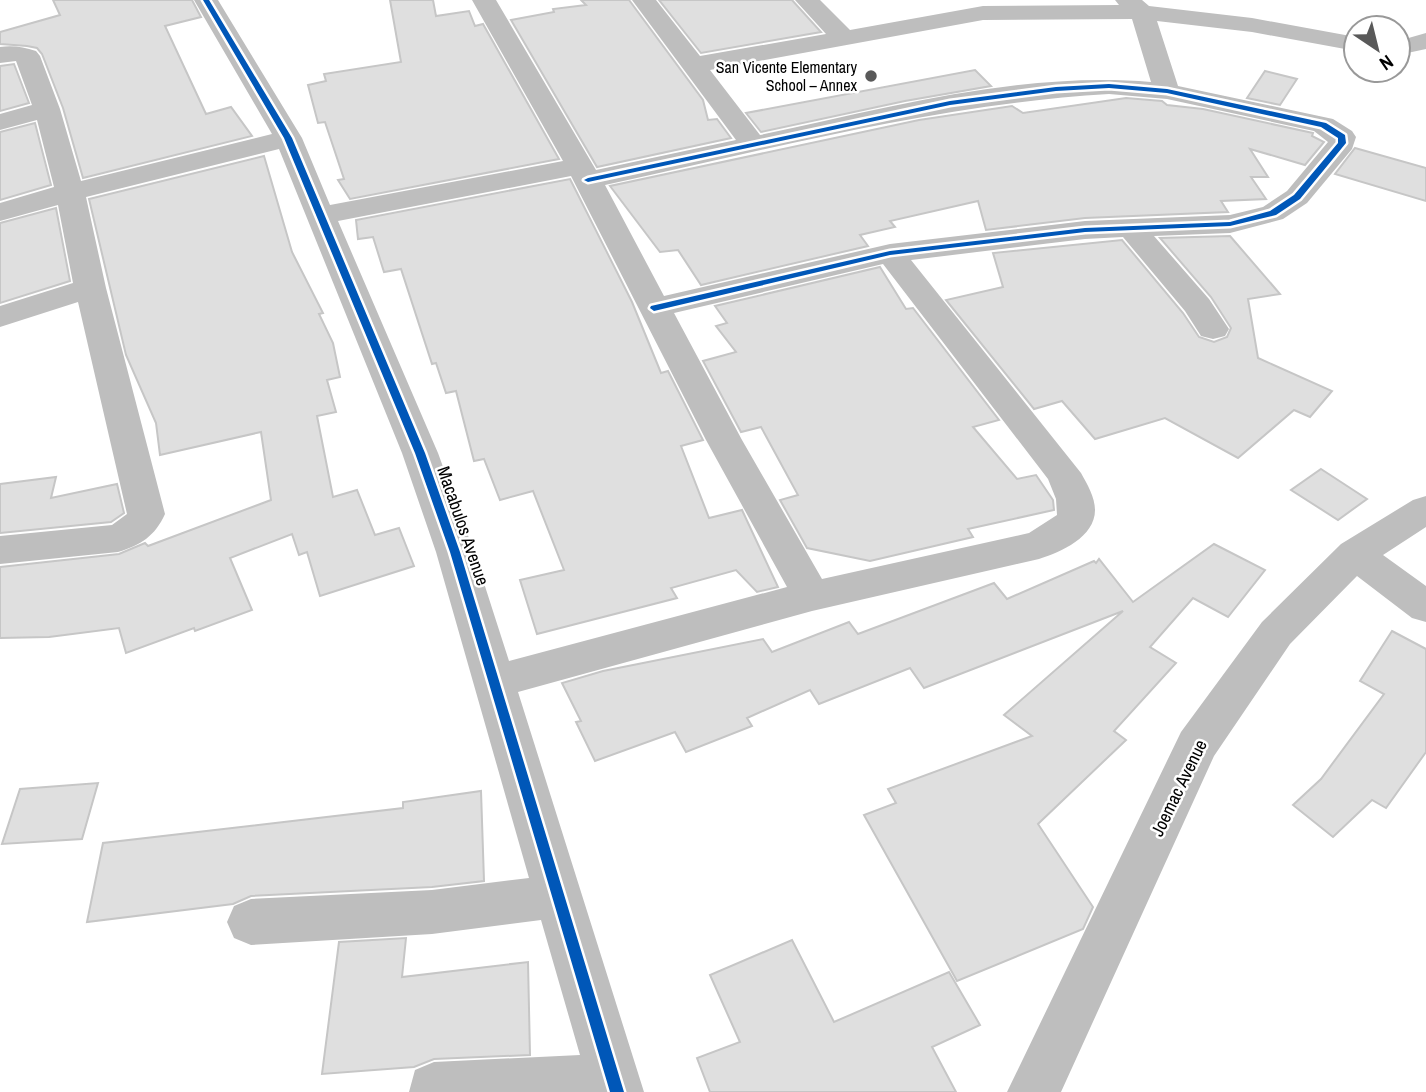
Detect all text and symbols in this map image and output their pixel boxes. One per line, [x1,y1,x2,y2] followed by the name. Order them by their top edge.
[1342,14,1412,84] north arrow
[1375,49,1399,77] text: N
[716,56,857,96] place label: San Vicente Elementary School – Annex
[863,68,879,84] marker: San Vicente Elementary School – Annex
[431,463,496,589] street label: Macabulos Avenue
[1144,735,1213,840] street label: Joemac Avenue

